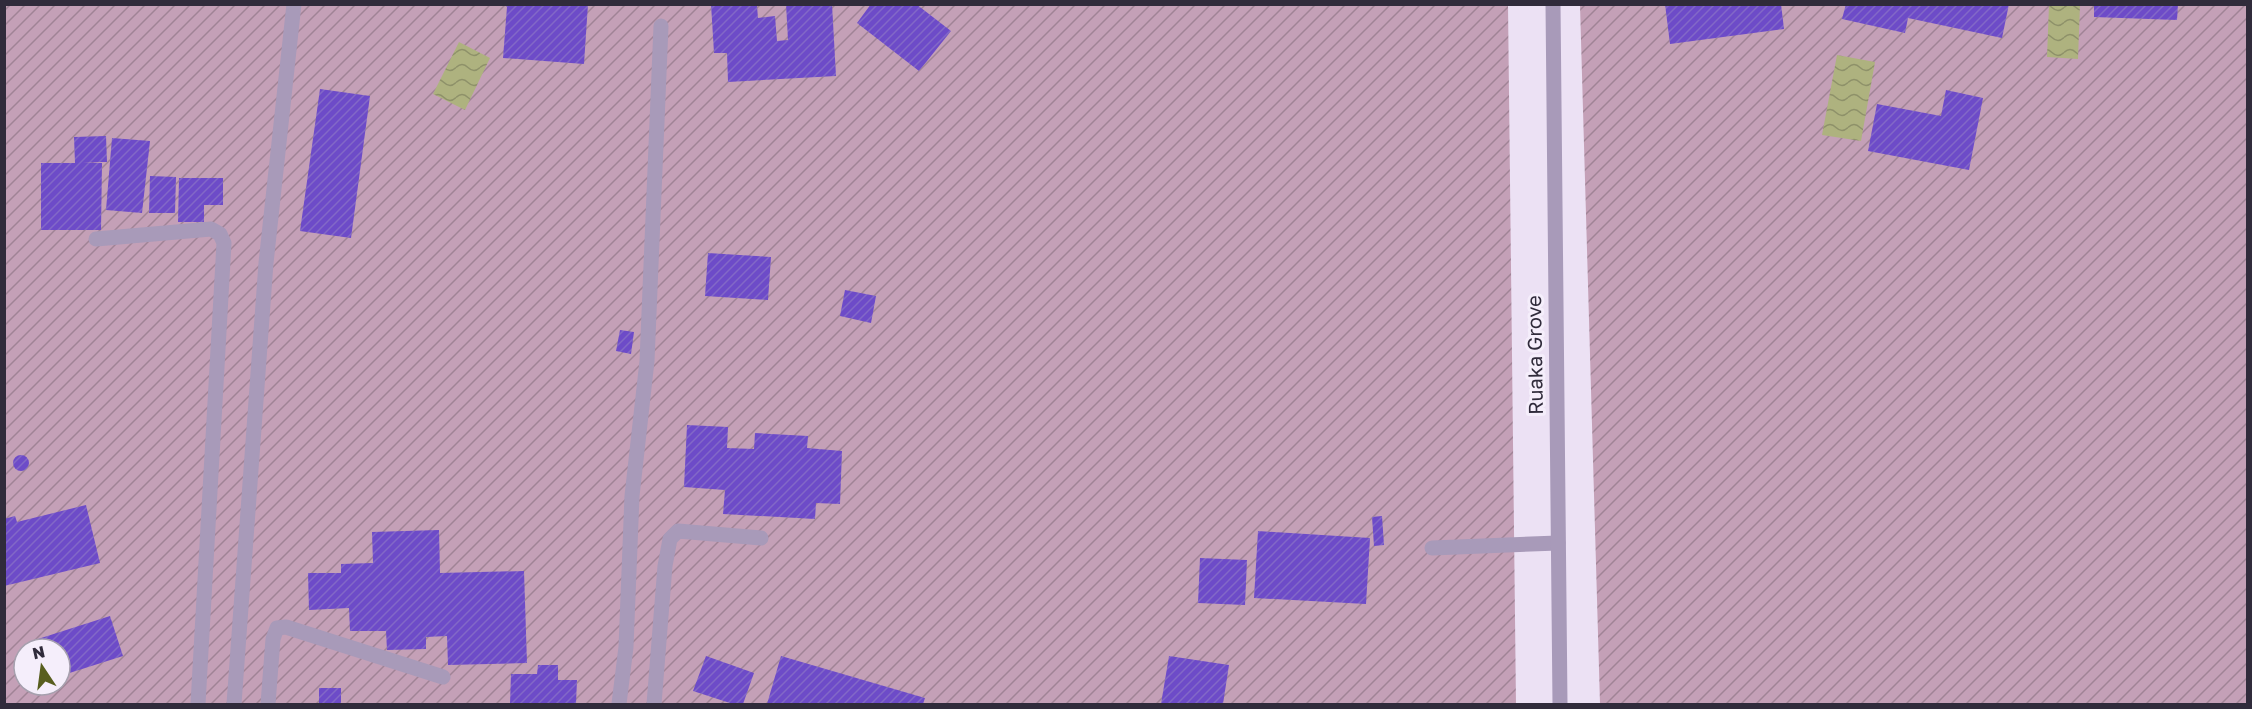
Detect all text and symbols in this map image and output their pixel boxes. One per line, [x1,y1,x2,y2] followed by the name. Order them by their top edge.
[1521,295,1547,415] street label: Ruaka Grove
[12,637,72,697] north arrow
[30,641,47,663] text: N

